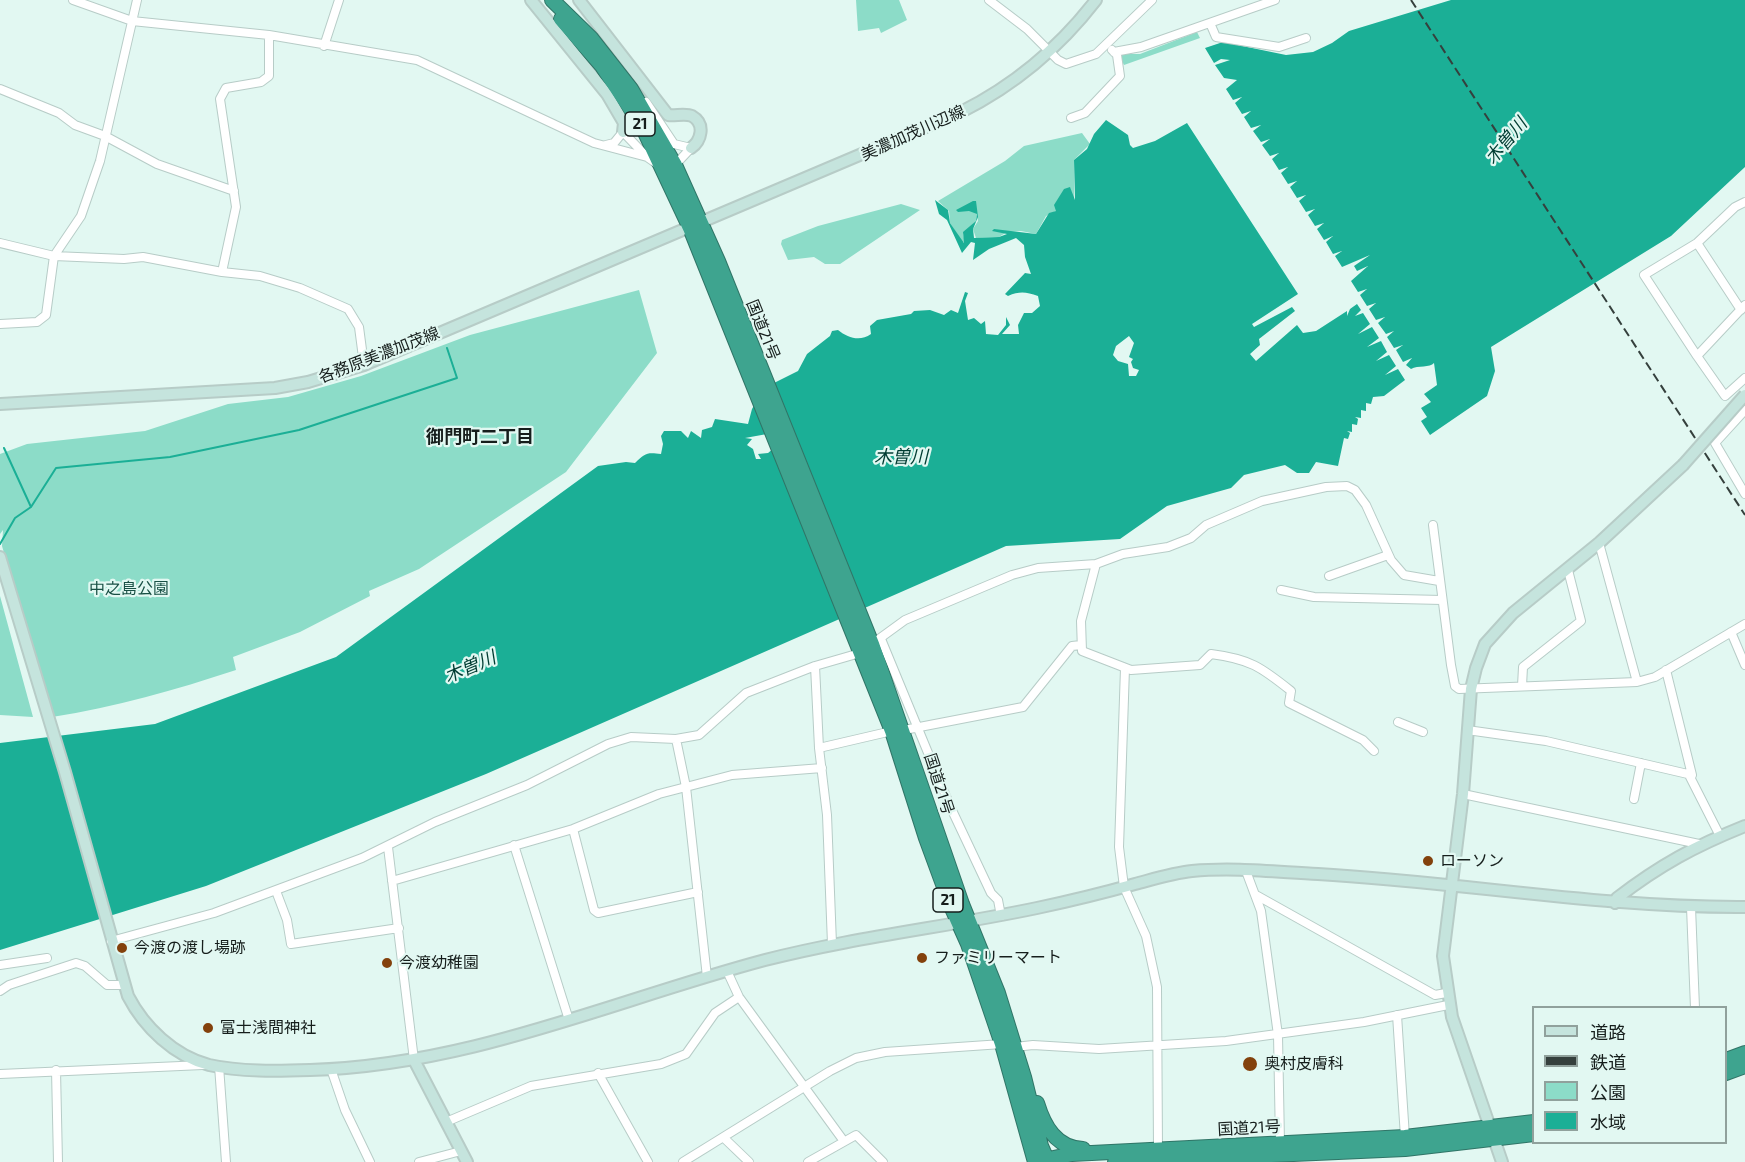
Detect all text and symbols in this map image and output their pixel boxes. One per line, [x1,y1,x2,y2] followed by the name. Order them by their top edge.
[858,101,968,165] street label: 美濃加茂川辺線
[625,112,655,136] road number: 21
[1480,113,1532,169] water label: 木曽川
[742,297,784,363] street label: 国道21号
[316,323,442,387] street label: 各務原美濃加茂線
[426,426,534,448] district label: 御門町二丁目
[874,446,928,468] water label: 木曽川
[89,579,169,599] park label: 中之島公園
[441,647,499,687] water label: 木曽川
[920,751,958,817] street label: 国道21号
[1440,851,1504,871] place label: ローソン
[1421,854,1435,868] marker: ローソン
[933,888,963,912] road number: 21
[134,938,246,958] place label: 今渡の渡し場跡
[115,941,129,955] marker: 今渡の渡し場跡
[934,948,1062,968] place label: ファミリーマート
[915,951,929,965] marker: ファミリーマート
[399,953,479,973] place label: 今渡幼稚園
[380,956,394,970] marker: 今渡幼稚園
[1532,1006,1727,1144] legend
[220,1018,316,1038] place label: 富士浅間神社
[201,1021,215,1035] marker: 富士浅間神社
[1590,1021,1626,1043] text: 道路
[1590,1051,1626,1073] text: 鉄道
[1264,1054,1344,1074] place label: 奥村皮膚科
[1241,1055,1259,1073] marker: 奥村皮膚科
[1590,1081,1626,1103] text: 公園
[1590,1111,1626,1133] text: 水域
[1217,1117,1281,1139] street label: 国道21号

